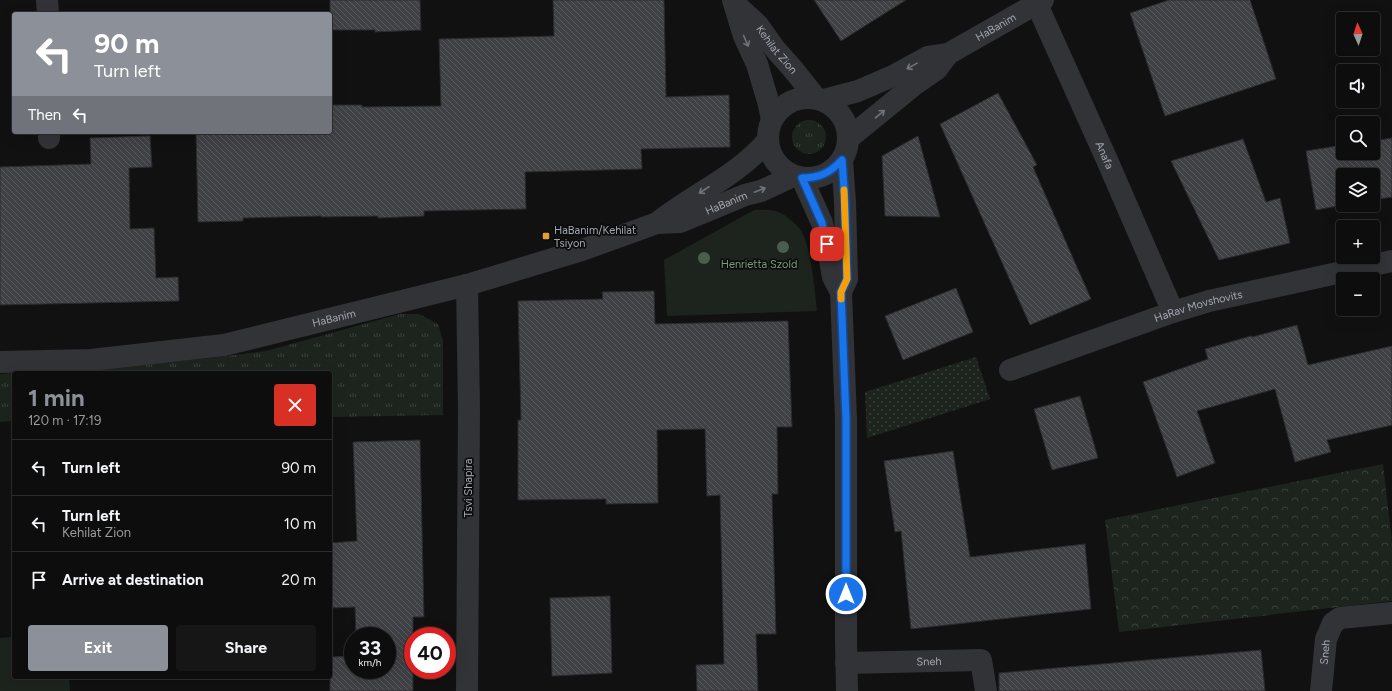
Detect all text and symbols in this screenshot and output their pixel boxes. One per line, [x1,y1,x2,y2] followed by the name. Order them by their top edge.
[973,10,1018,44] street label: HaBanim
[1336,12,1380,56] north arrow
[1336,12,1380,316] map controls
[754,23,800,76] street label: Kehilat Zion
[94,26,159,60] text: 90 m
[28,28,80,80] icon: left
[743,34,751,46] one-way arrow
[94,60,161,82] text: Turn left
[906,62,918,70] one-way arrow
[1336,64,1380,108] button: sound
[69,104,91,126] icon: left
[28,106,61,124] text: Then
[874,109,885,118] one-way arrow
[1336,116,1380,160] button: search
[1093,139,1117,171] street label: Anafa
[1336,168,1380,212] button: layers
[699,186,710,194] one-way arrow
[754,186,766,194] one-way arrow
[703,188,749,217] street label: HaBanim
[1336,220,1380,264] button: +
[554,224,636,250] place label: HaBanim/Kehilat Tsiyon
[810,227,844,261] pin
[541,231,551,241] marker: HaBanim/Kehilat Tsiyon
[816,233,838,255] icon: arrive
[721,258,797,271] park label: Henrietta Szold
[1336,272,1380,316] button: −
[1152,287,1244,325] street label: HaRav Movshovits
[311,306,357,330] street label: HaBanim
[28,383,85,412] text: 1 min
[274,384,316,426] button: close
[28,413,101,428] text: 120 m · 17:19
[28,457,50,479] icon: left
[62,459,120,477] text: Turn left
[281,459,316,477] text: 90 m
[462,459,475,517] street label: Tsvi Shapira
[62,507,120,525] text: Turn left
[28,513,50,535] icon: left
[284,515,316,533] text: 10 m
[62,525,131,540] text: Kehilat Zion
[28,569,50,591] icon: arrive
[62,571,203,589] text: Arrive at destination
[282,571,316,589] text: 20 m
[825,573,867,615] position arrow
[28,625,168,671] button: Exit
[176,625,316,671] button: Share
[404,627,456,679] speed limit sign: 40
[359,636,381,660] text: 33
[1317,639,1332,665] street label: Sneh
[916,654,942,668] street label: Sneh
[359,656,381,669] text: km/h

